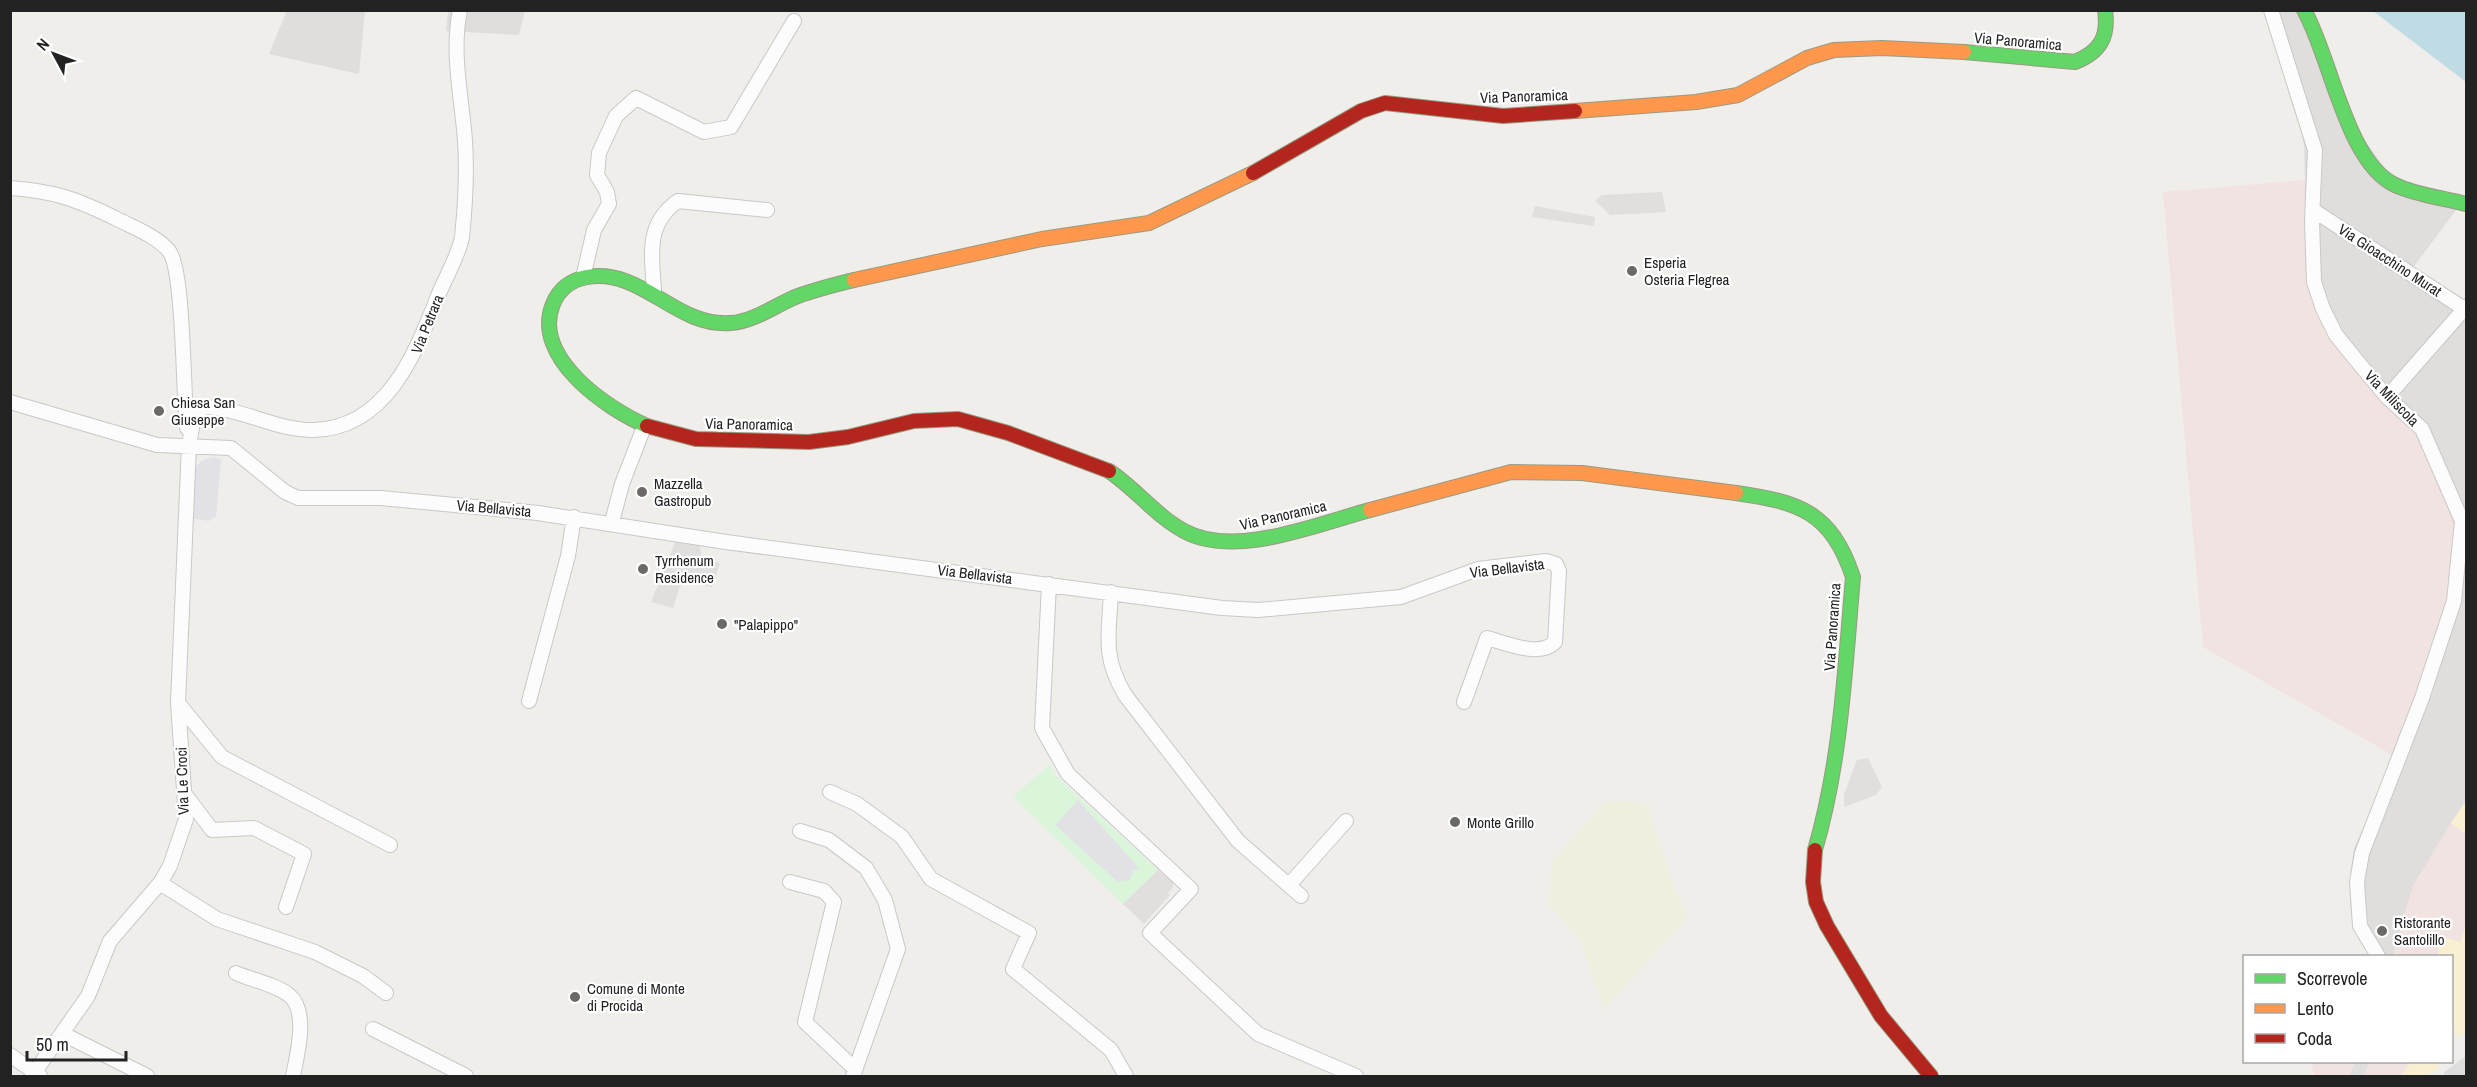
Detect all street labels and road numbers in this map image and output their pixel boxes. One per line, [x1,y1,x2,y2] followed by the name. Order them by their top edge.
[1973,27,2063,55] street label: Via Panoramica
[1480,84,1568,108] street label: Via Panoramica
[2334,219,2446,302] street label: Via Gioacchino Murat
[406,291,448,357] street label: Via Petrara
[2360,365,2424,431] street label: Via Miliscola
[705,413,793,435] street label: Via Panoramica
[456,494,532,522] street label: Via Bellavista
[1238,495,1328,535] street label: Via Panoramica
[1468,553,1546,583] street label: Via Bellavista
[936,559,1014,589] street label: Via Bellavista
[1818,582,1846,672] street label: Via Panoramica
[170,747,194,815] street label: Via Le Croci

